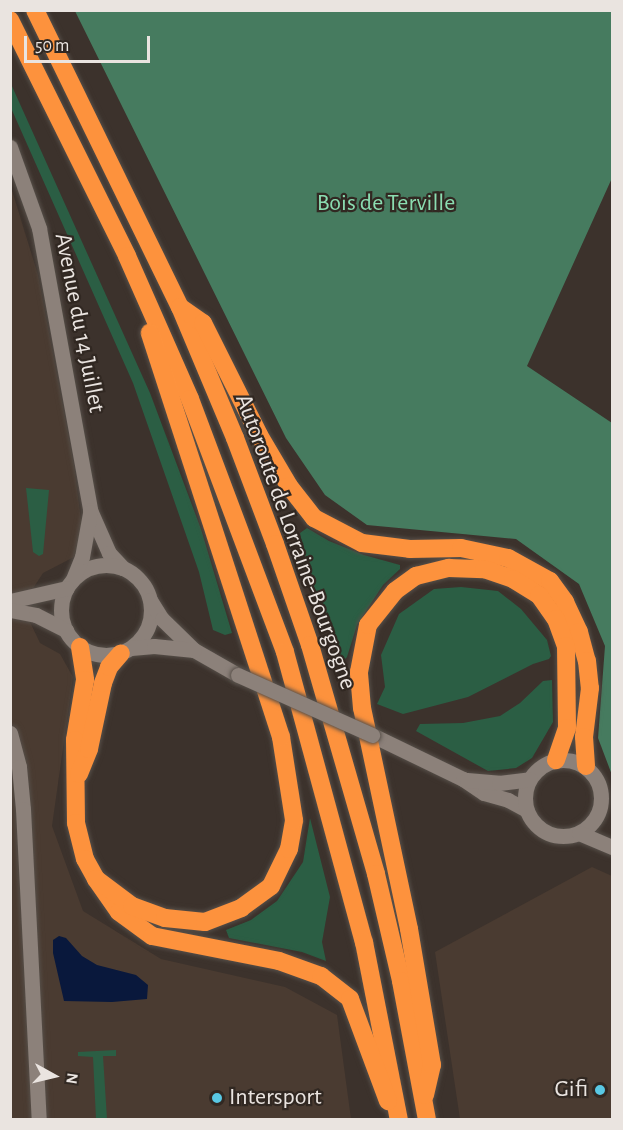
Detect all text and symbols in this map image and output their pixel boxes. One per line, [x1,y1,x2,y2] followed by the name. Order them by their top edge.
[27,24,153,62] scale bar
[35,37,69,55] text: 50 m
[317,190,455,218] park label: Bois de Terville
[47,231,111,415] street label: Avenue du 14 Juillet
[228,390,362,694] street label: Autoroute de Lorraine-Bourgogne
[24,1046,84,1106] north arrow
[63,1072,81,1085] text: N
[554,1076,588,1104] place label: Gifi
[593,1083,607,1097] marker: Gifi
[229,1084,322,1112] place label: Intersport
[210,1091,224,1105] marker: Intersport

